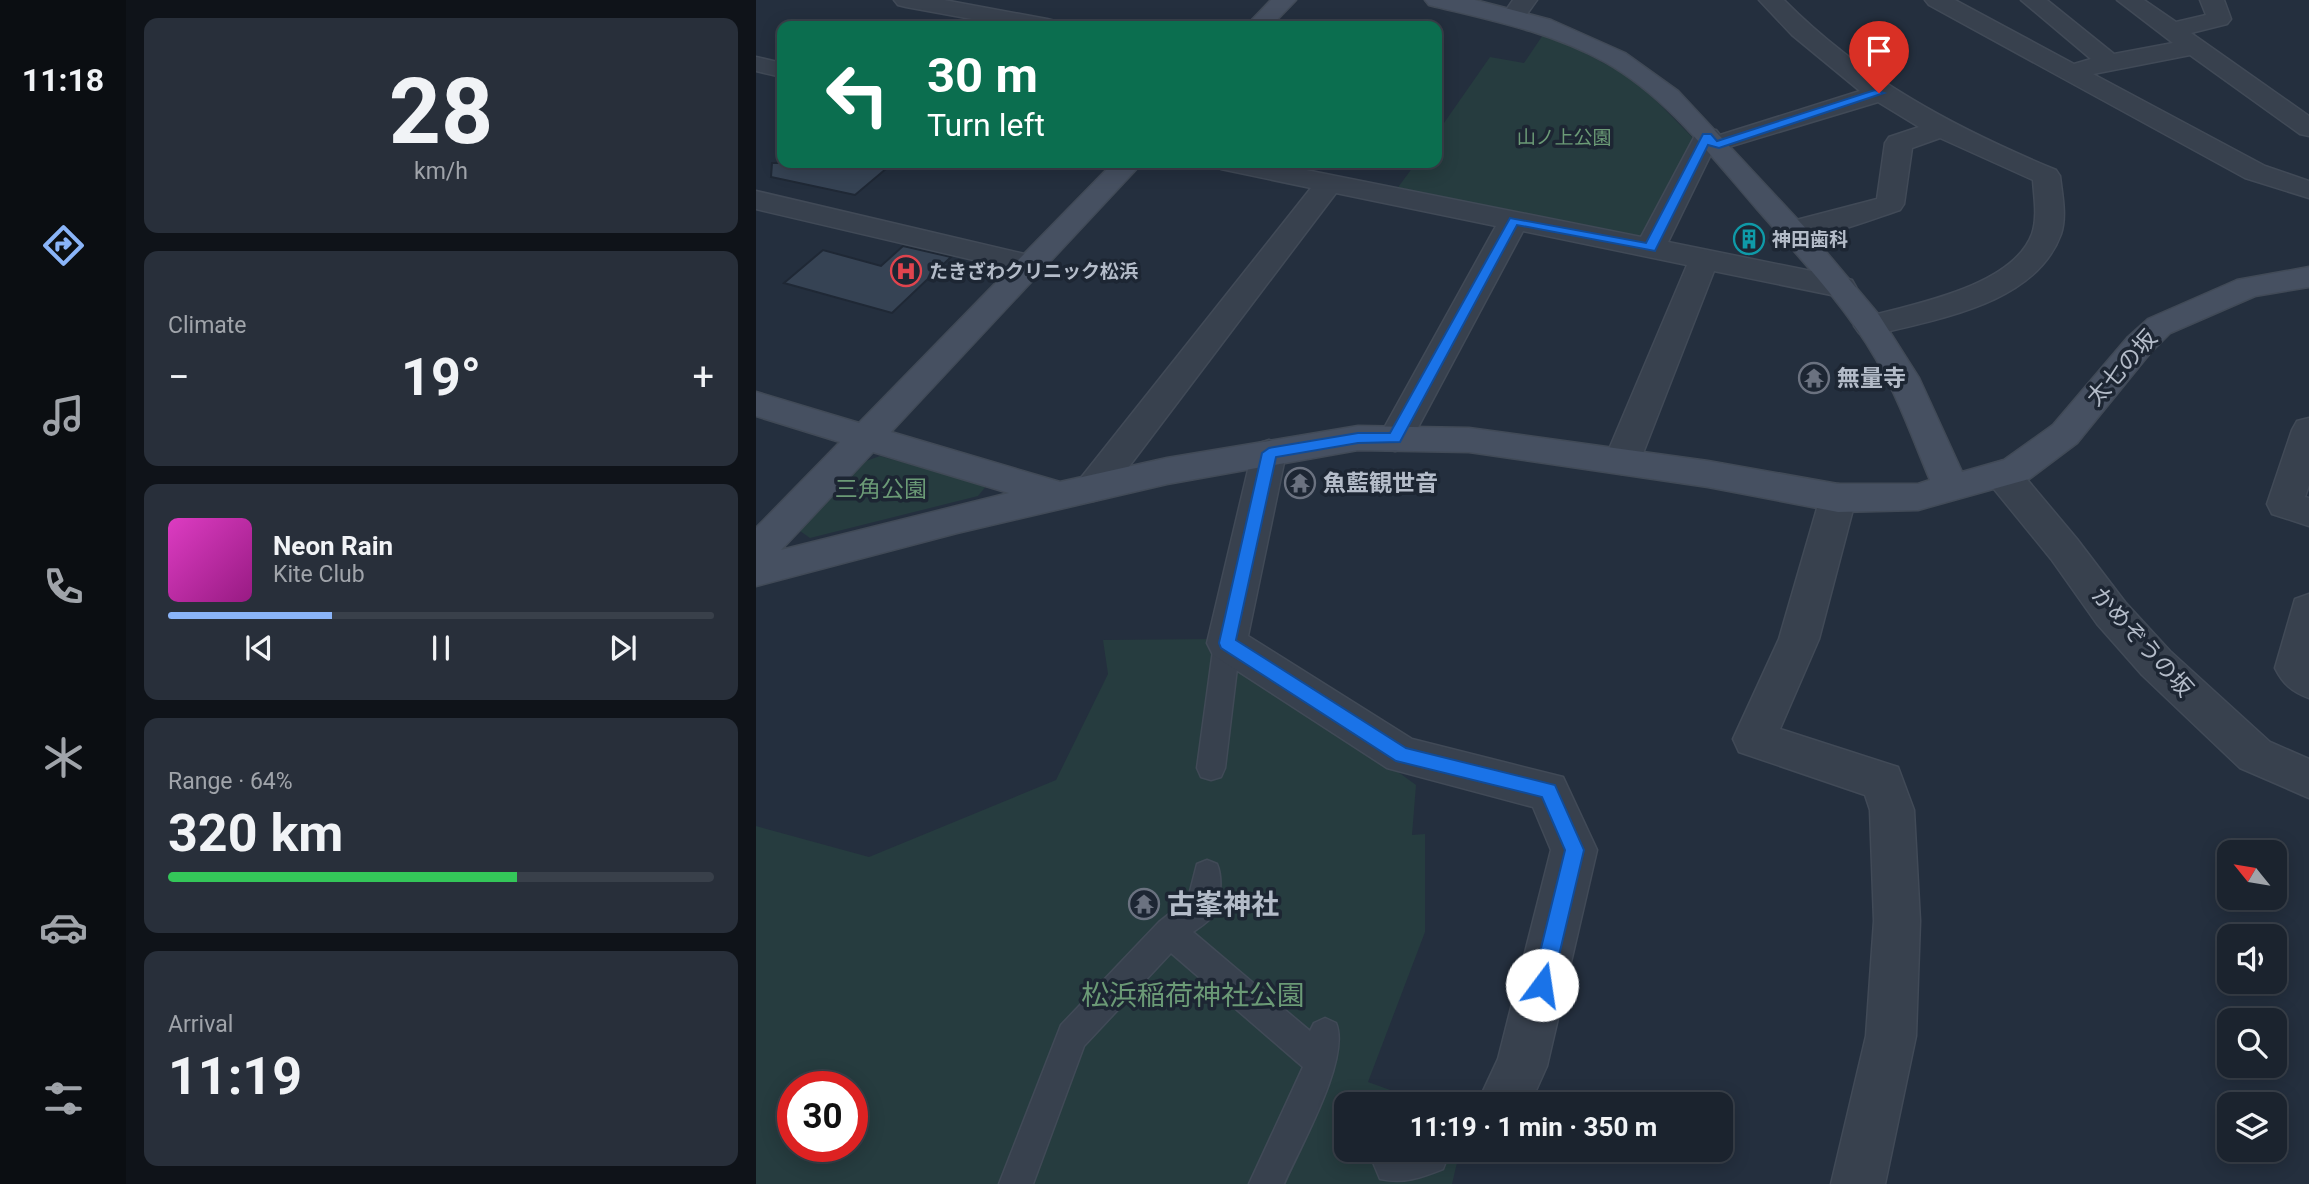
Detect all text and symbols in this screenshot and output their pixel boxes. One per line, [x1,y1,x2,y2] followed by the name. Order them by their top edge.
[1849,21,1909,93] pin
[1860,32,1898,70] icon: arrive
[927,47,1038,104] text: 30 m
[812,49,903,140] icon: left
[389,59,493,165] text: 28
[22,61,104,99] text: 11:18
[927,106,1045,144] text: Turn left
[1516,126,1612,149] park label: 山ノ上公園
[414,158,468,185] text: km/h
[39,221,88,270] icon: directions
[1732,222,1766,256] building icon: 神田歯科
[1772,228,1848,251] place label: 神田歯科
[889,254,923,288] hospital icon: たきざわクリニック松浜
[929,260,1138,283] place label: たきざわクリニック松浜
[168,312,247,339] text: Climate
[2081,325,2163,411] street label: 太七の坂
[401,347,481,408] text: 19°
[168,355,190,399] text: −
[692,355,714,399] text: +
[1797,361,1831,395] temple icon: 無量寺
[1837,365,1906,392] place label: 無量寺
[39,391,88,440] icon: music
[1283,466,1317,500] temple icon: 魚藍観世音
[1323,470,1438,497] place label: 魚藍観世音
[835,476,927,503] park label: 三角公園
[273,531,393,561] text: Neon Rain
[273,561,365,588] text: Kite Club
[39,562,88,611] icon: phone
[2086,582,2198,702] street label: かめぞうの坂
[240,629,278,667] icon: previous
[422,629,460,667] icon: pause
[604,629,642,667] icon: next
[39,733,88,782] icon: climate
[168,768,293,795] text: Range · 64%
[168,803,343,864] text: 320 km
[2217,840,2287,910] north arrow
[2217,840,2287,1162] map controls
[1127,887,1161,921] temple icon: 古峯神社
[1167,888,1279,921] place label: 古峯神社
[39,903,88,952] icon: car
[2217,924,2287,994] button: sound
[1505,948,1579,1022] position arrow
[1081,979,1305,1012] park label: 松浜稲荷神社公園
[2217,1008,2287,1078] button: search
[168,1011,233,1038] text: Arrival
[168,1046,302,1107] text: 11:19
[777,1071,868,1162] speed limit sign: 30
[39,1074,88,1123] icon: filters
[2217,1092,2287,1162] button: layers
[1410,1112,1657,1142] text: 11:19 · 1 min · 350 m

